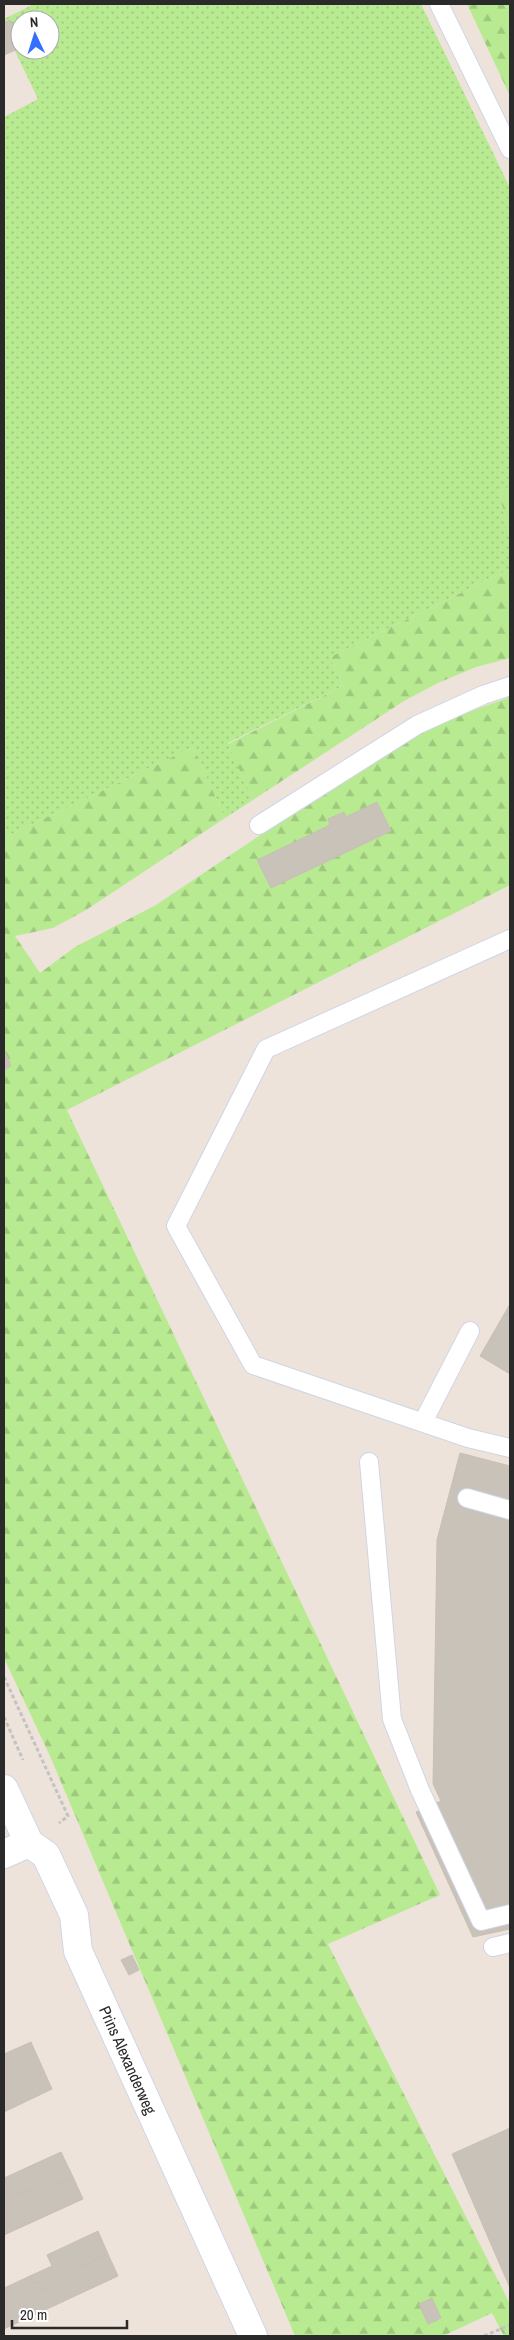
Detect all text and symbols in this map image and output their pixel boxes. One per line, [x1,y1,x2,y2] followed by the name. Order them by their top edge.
[10,10,60,60] north arrow
[29,13,39,31] text: N
[94,2002,162,2118] street label: Prins Alexanderweg
[12,2298,128,2330] scale bar
[20,2304,47,2325] text: 20 m

